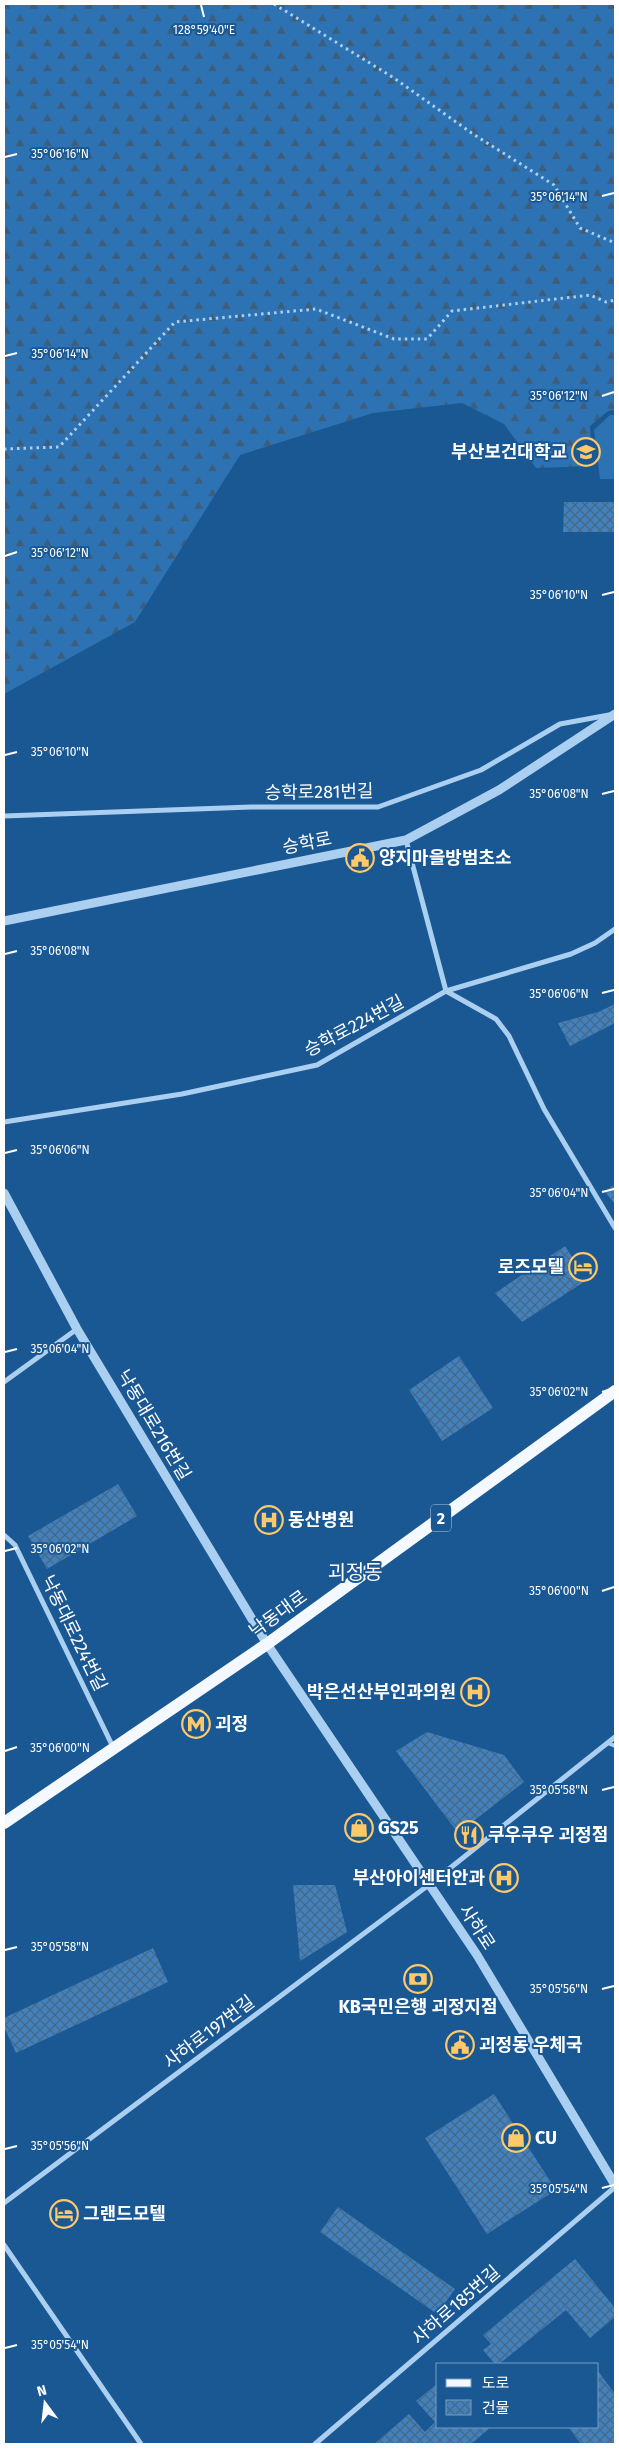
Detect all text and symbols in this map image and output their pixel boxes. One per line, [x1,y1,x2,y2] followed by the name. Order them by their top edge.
[173,23,235,37] text: 128°59'40"E
[31,147,89,161] text: 35°06'16"N
[530,190,588,204] text: 35°06'14"N
[31,347,89,361] text: 35°06'14"N
[530,389,588,403] text: 35°06'12"N
[571,437,601,467] school or university icon: 부산보건대학교
[451,441,567,463] place label: 부산보건대학교
[31,546,89,560] text: 35°06'12"N
[530,588,588,602] text: 35°06'10"N
[31,745,89,759] text: 35°06'10"N
[264,780,374,804] street label: 승학로281번길
[529,787,589,801] text: 35°06'08"N
[281,827,333,859] street label: 승학로
[345,843,375,873] public building icon: 양지마을방범초소
[379,847,511,869] place label: 양지마을방범초소
[30,944,90,958] text: 35°06'08"N
[529,987,589,1001] text: 35°06'06"N
[300,991,408,1061] street label: 승학로224번길
[30,1143,90,1157] text: 35°06'06"N
[530,1186,588,1200] text: 35°06'04"N
[568,1252,598,1282] hotel icon: 로즈모텔
[498,1256,564,1278] place label: 로즈모텔
[31,1342,89,1356] text: 35°06'04"N
[112,1366,196,1484] street label: 낙동대로216번길
[530,1385,589,1399] text: 35°06'02"N
[254,1505,284,1535] hospital icon: 동산병원
[431,1505,451,1532] road number: 2
[288,1509,354,1531] place label: 동산병원
[31,1542,90,1556] text: 35°06'02"N
[327,1560,383,1584] district label: 괴정동
[36,1571,112,1695] street label: 낙동대로224번길
[529,1584,589,1598] text: 35°06'00"N
[245,1586,311,1642] street label: 낙동대로
[460,1677,490,1707] hospital icon: 박은선산부인과의원
[307,1681,456,1703] place label: 박은선산부인과의원
[181,1709,211,1739] metro station icon: 괴정
[215,1713,248,1735] place label: 괴정
[30,1741,90,1755] text: 35°06'00"N
[530,1783,588,1797] text: 35°05'58"N
[344,1813,374,1843] shop icon: GS25
[378,1817,419,1839] place label: GS25
[454,1820,484,1850] restaurant icon: 쿠우쿠우 괴정점
[488,1824,608,1846] place label: 쿠우쿠우 괴정점
[489,1863,519,1893] hospital icon: 부산아이센터안과
[353,1867,485,1889] place label: 부산아이센터안과
[454,1900,500,1954] street label: 사하로
[31,1940,89,1954] text: 35°05'58"N
[403,1964,433,1994] bank icon: KB국민은행 괴정지점
[530,1982,588,1996] text: 35°05'56"N
[159,1991,259,2073] street label: 사하로197번길
[338,1996,498,2018] place label: KB국민은행 괴정지점
[445,2030,475,2060] public building icon: 괴정동 우체국
[479,2034,583,2056] place label: 괴정동 우체국
[501,2123,531,2153] shop icon: CU
[535,2127,557,2149] place label: CU
[31,2139,89,2153] text: 35°05'56"N
[530,2182,588,2196] text: 35°05'54"N
[49,2199,79,2229] hotel icon: 그랜드모텔
[83,2203,166,2225] place label: 그랜드모텔
[407,2261,505,2349] street label: 사하로185번길
[31,2338,89,2352] text: 35°05'54"N
[436,2363,599,2428] legend
[482,2374,510,2392] text: 도로
[20,2378,70,2428] north arrow
[35,2382,48,2400] text: N
[482,2399,510,2417] text: 건물

